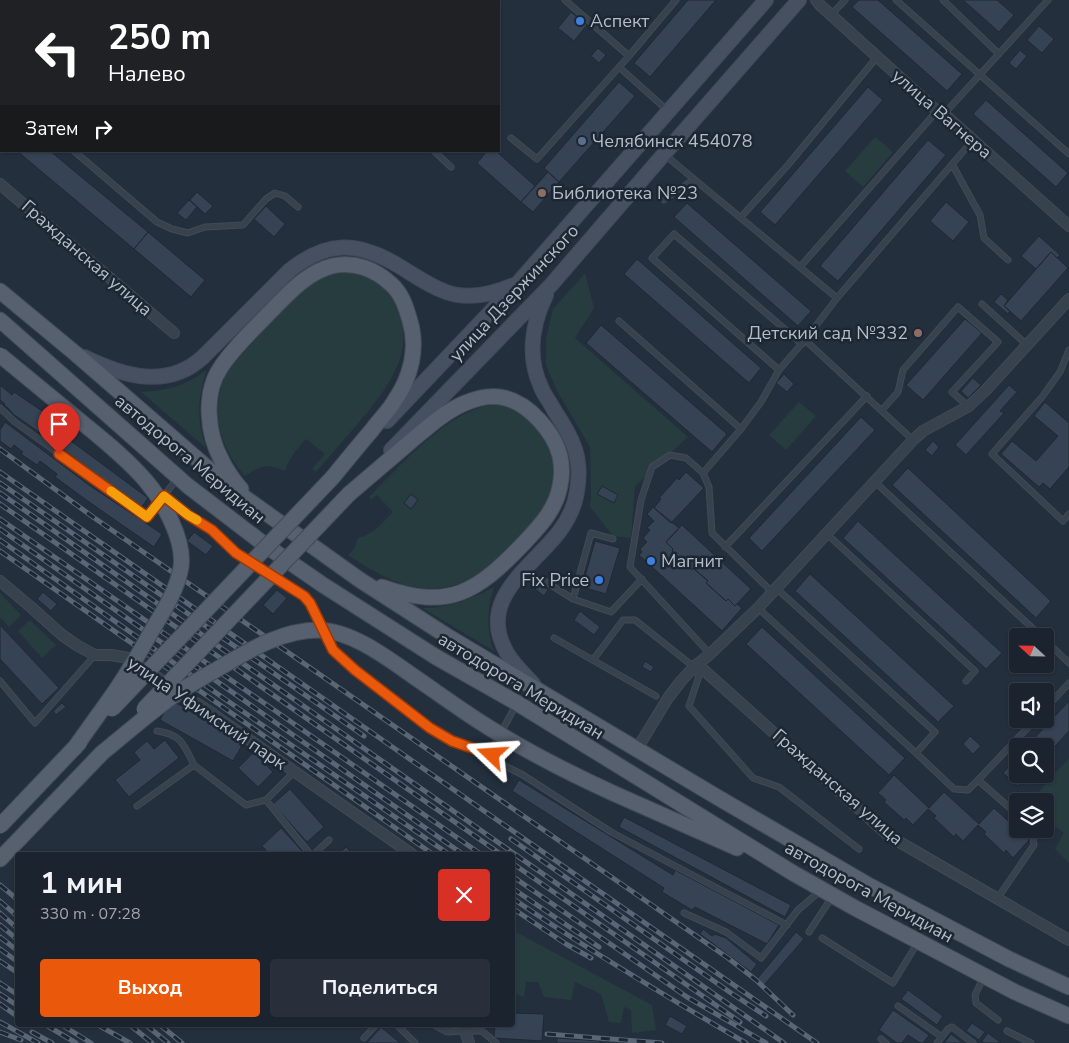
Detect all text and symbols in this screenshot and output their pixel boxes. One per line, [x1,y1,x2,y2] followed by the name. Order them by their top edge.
[590,9,649,33] place label: Аспект
[108,14,211,61] text: 250 m
[574,15,586,27] marker: Аспект
[25,20,90,85] icon: left
[108,59,186,89] text: Налево
[887,64,997,164] street label: улица Вагнера
[89,115,117,143] icon: right
[25,116,79,142] text: Затем
[592,129,753,153] place label: Челябинск 454078
[576,135,588,147] marker: Челябинск 454078
[552,181,698,205] place label: Библиотека №23
[536,187,548,199] marker: Библиотека №23
[16,195,158,321] street label: Гражданская улица
[444,219,584,367] street label: улица Дзержинского
[748,321,908,345] place label: Детский cад №332
[912,327,924,339] marker: Детский cад №332
[110,389,270,529] street label: автодорога Меридиан
[38,403,80,454] pin
[45,410,73,438] icon: arrive
[661,549,723,573] place label: Магнит
[645,555,657,567] marker: Магнит
[521,568,589,592] place label: Fix Price
[593,574,605,586] marker: Fix Price
[434,627,608,745] street label: автодорога Меридиан
[1009,628,1054,672] north arrow
[1009,628,1054,838] map controls
[123,651,292,776] street label: улица Уфимский парк
[1009,683,1054,728] button: sound
[767,724,909,850] street label: Гражданская улица
[465,728,517,780] position arrow
[1009,738,1054,783] button: search
[1009,793,1054,838] button: layers
[780,836,958,948] street label: автодорога Меридиан
[40,863,123,904] text: 1 мин
[438,869,490,921] button: close
[40,903,141,925] text: 330 m · 07:28
[40,959,260,1017] button: Выход
[270,959,490,1017] button: Поделиться

